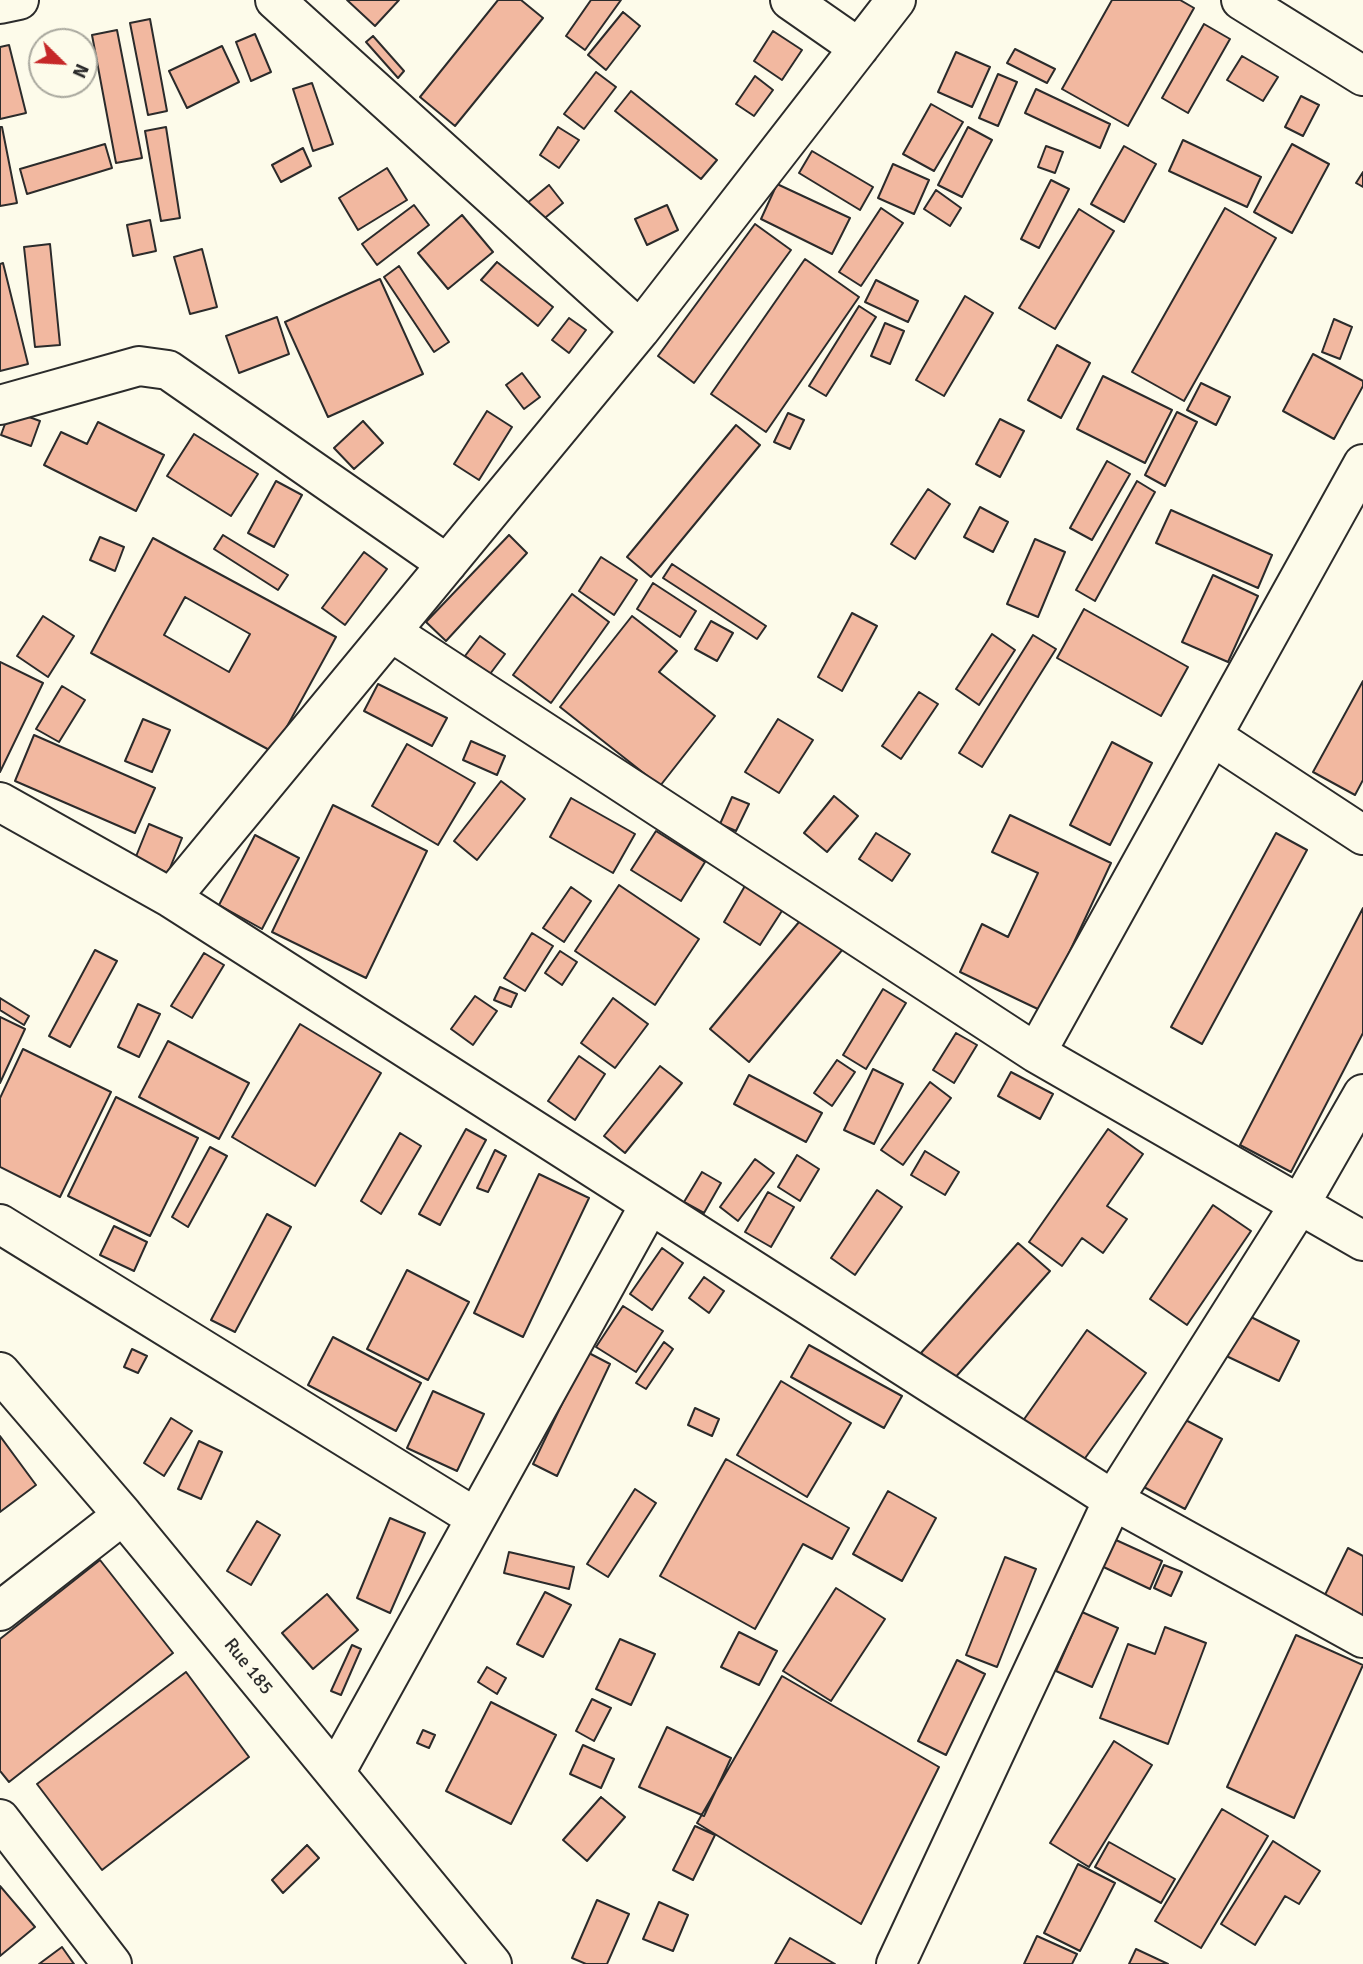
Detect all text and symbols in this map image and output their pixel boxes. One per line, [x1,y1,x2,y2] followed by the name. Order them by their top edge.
[28,28,98,98] north arrow
[67,60,94,82] text: N
[218,1634,278,1700] street label: Rue 185

